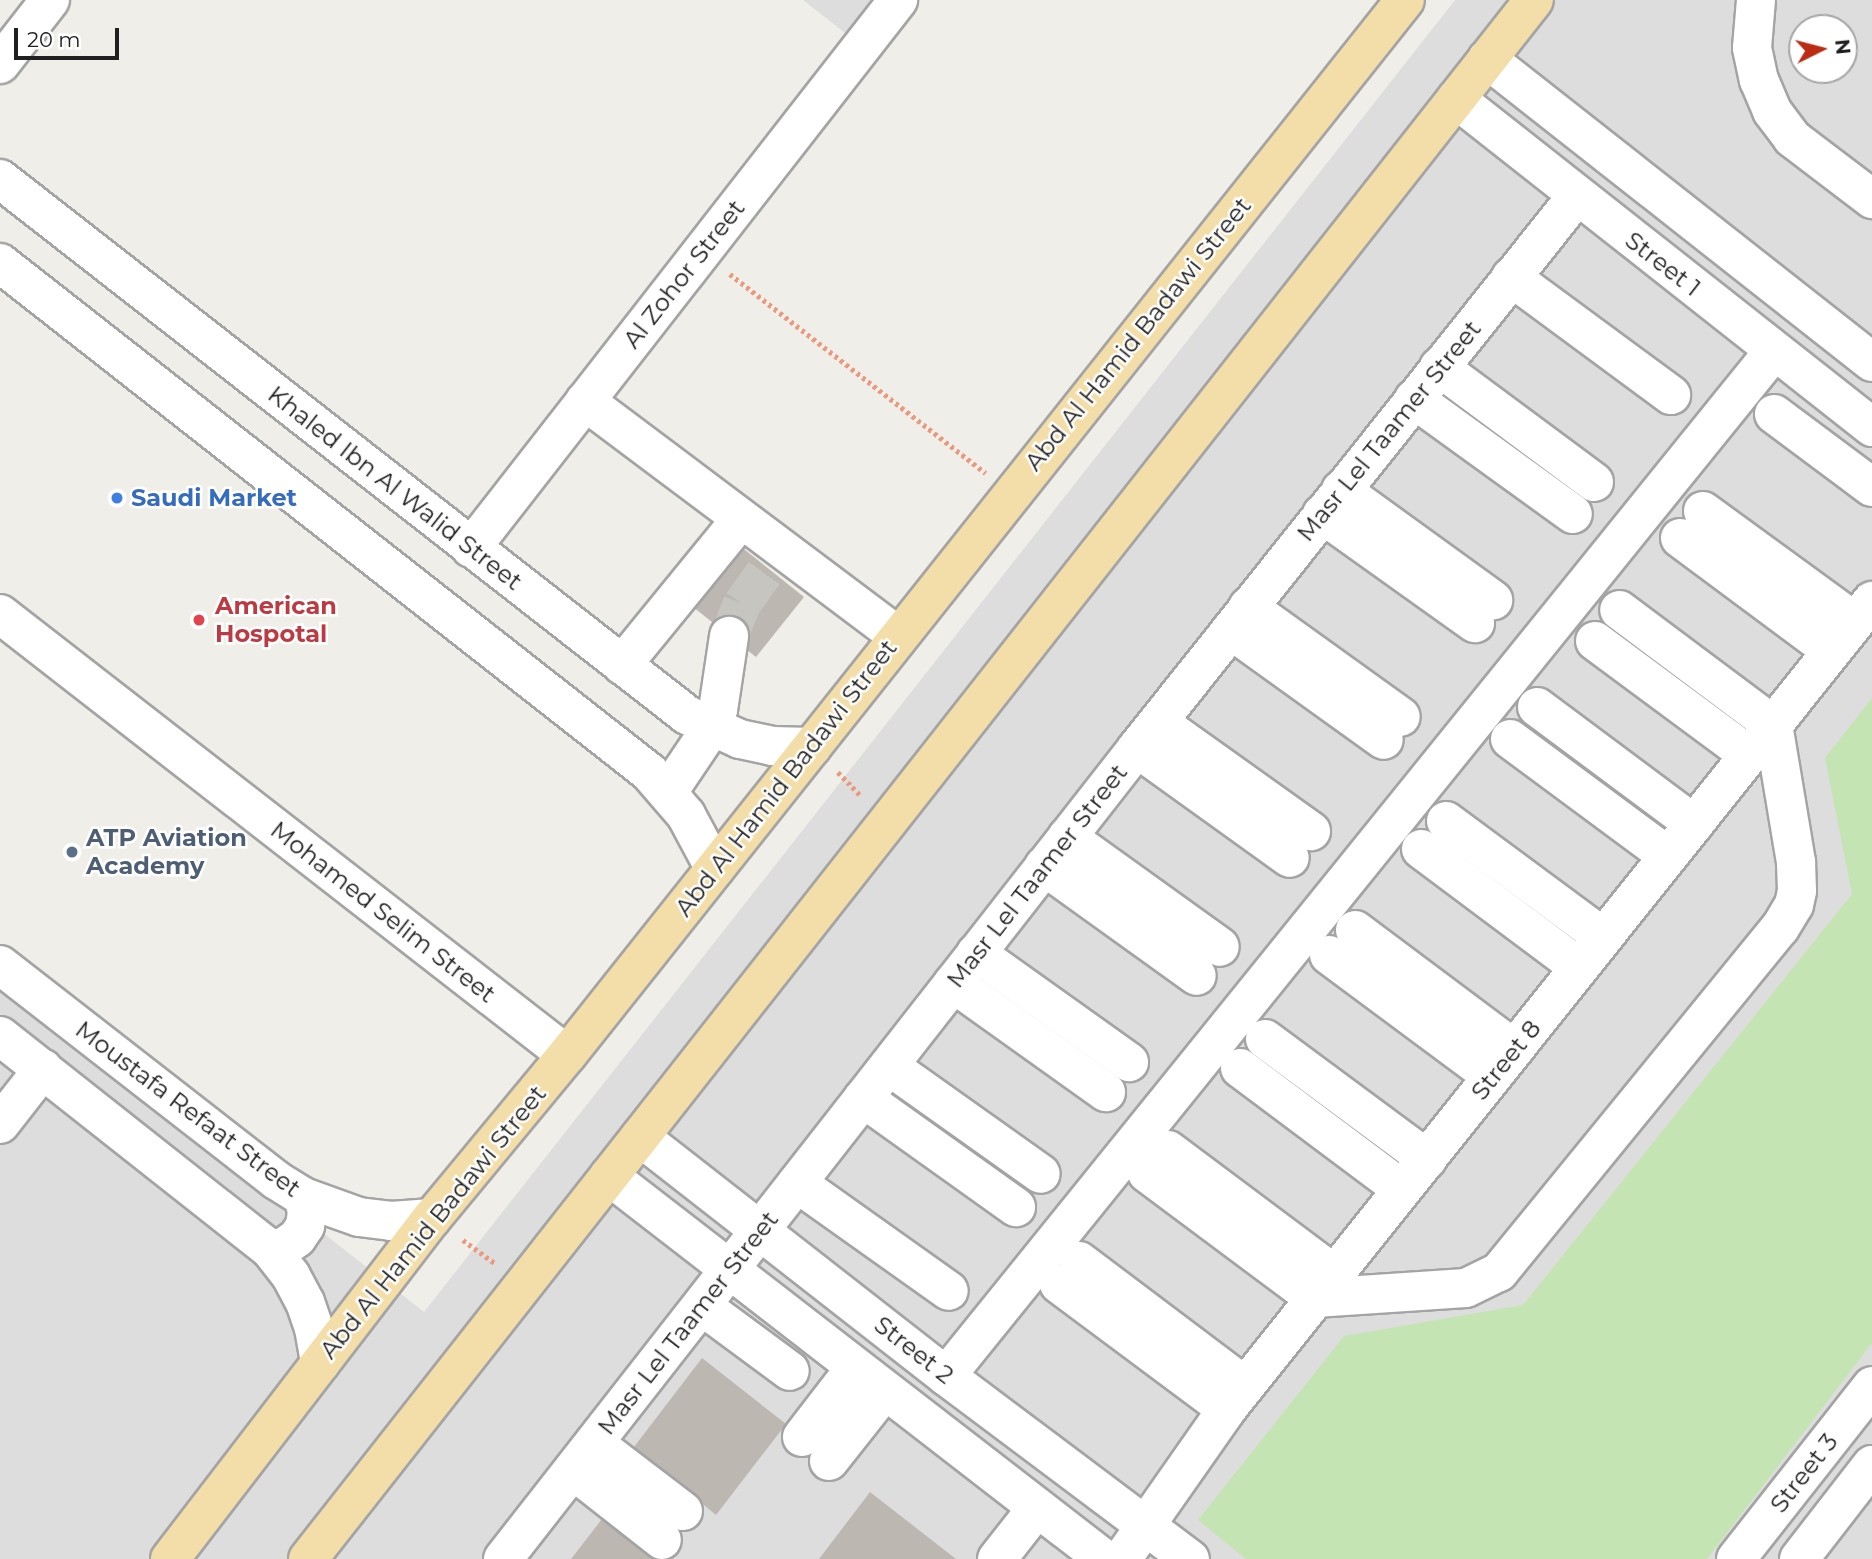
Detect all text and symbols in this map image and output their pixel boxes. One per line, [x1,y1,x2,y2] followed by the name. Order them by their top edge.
[18,14,122,58] scale bar
[1788,14,1858,84] north arrow
[27,27,81,52] text: 20 m
[1830,38,1855,56] text: N
[1019,192,1257,476] street label: Abd Al Hamid Badawi Street
[617,194,751,354] street label: Al Zohor Street
[1620,226,1706,302] street label: Street 1
[1291,315,1487,547] street label: Masr Lel Taamer Street
[262,380,528,596] street label: Khaled Ibn Al Walid Street
[131,484,297,512] place label: Saudi Market
[109,490,125,506] marker: Saudi Market
[215,592,337,648] place label: American Hospotal
[189,610,209,630] marker: American Hospotal
[669,634,903,922] street label: Abd Al Hamid Badawi Street
[941,758,1133,994] street label: Masr Lel Taamer Street
[265,815,501,1009] street label: Mohamed Selim Street
[86,824,247,880] place label: ATP Aviation Academy
[64,844,80,860] marker: ATP Aviation Academy
[1465,1014,1547,1106] street label: Street 8
[70,1015,306,1203] street label: Moustafa Refaat Street
[314,1080,552,1364] street label: Abd Al Hamid Badawi Street
[592,1205,784,1441] street label: Masr Lel Taamer Street
[869,1310,959,1390] street label: Street 2
[1764,1428,1844,1518] street label: Street 3

